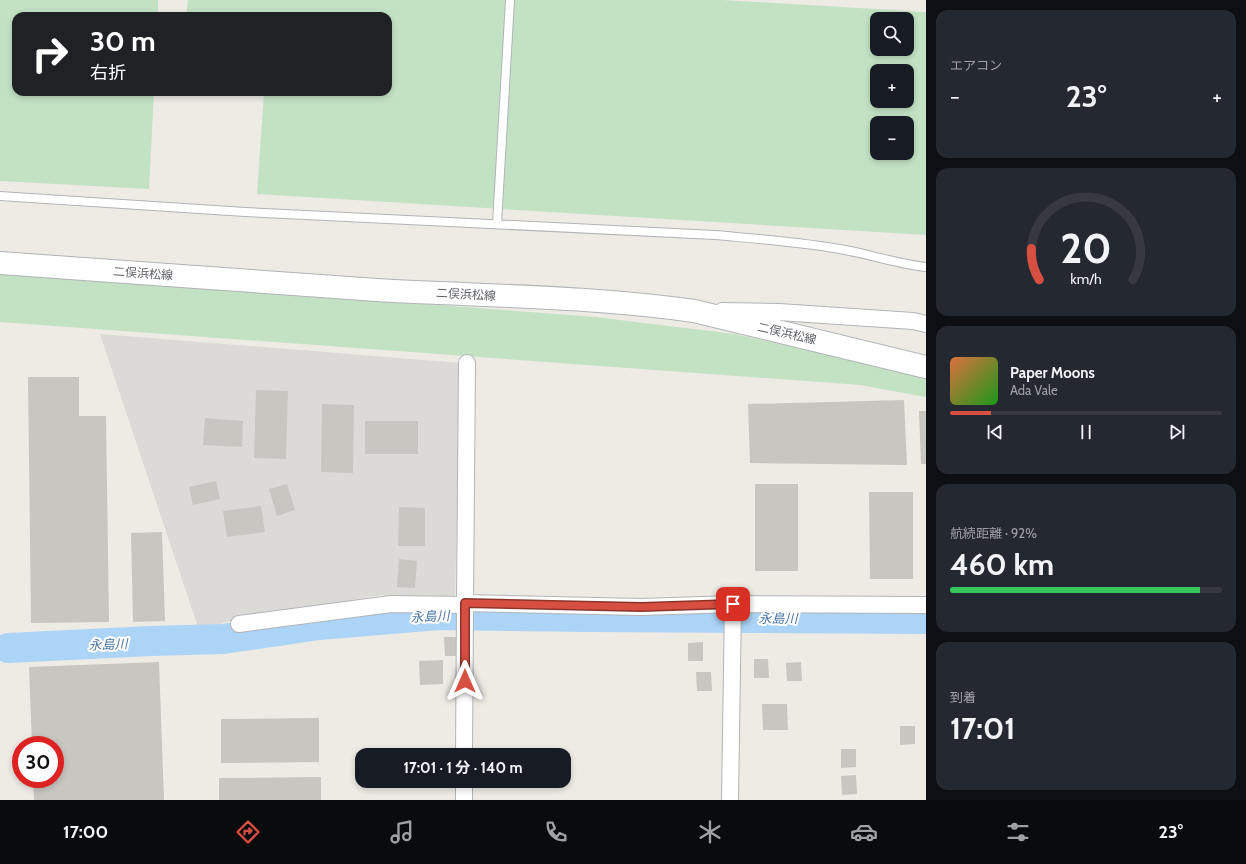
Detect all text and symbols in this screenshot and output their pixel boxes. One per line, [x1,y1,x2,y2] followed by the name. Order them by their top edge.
[870,12,914,160] map controls
[870,12,914,56] button: search
[90,24,156,58] text: 30 m
[24,28,76,80] icon: right
[950,57,1002,73] text: エアコン
[90,62,126,84] text: 右折
[870,64,914,108] button: +
[1066,78,1106,115] text: 23°
[950,83,960,110] text: −
[1212,83,1222,110] text: +
[870,116,914,160] button: −
[1060,223,1112,273] text: 20
[113,263,173,283] street label: 二俣浜松線
[1070,270,1102,288] text: km/h
[436,285,496,303] street label: 二俣浜松線
[756,319,818,347] street label: 二俣浜松線
[1010,364,1095,382] text: Paper Moons
[1010,382,1058,398] text: Ada Vale
[984,421,1006,443] icon: previous
[1075,421,1097,443] icon: pause
[1166,421,1188,443] icon: next
[950,525,1037,541] text: 航続距離 · 92%
[950,546,1054,583] text: 460 km
[716,587,750,621] pin
[722,593,744,615] icon: arrive
[410,607,452,625] water label: 永島川
[758,610,799,626] water label: 永島川
[88,635,130,653] water label: 永島川
[444,660,486,702] position arrow
[950,689,976,705] text: 到着
[950,710,1015,747] text: 17:01
[12,736,64,788] speed limit sign: 30
[404,759,522,777] text: 17:01 · 1 分 · 140 m
[234,818,262,846] icon: directions
[388,818,416,846] icon: music
[542,818,570,846] icon: phone
[696,818,724,846] icon: climate
[850,818,878,846] icon: car
[1004,818,1032,846] icon: filters
[63,821,108,843] text: 17:00
[1158,821,1183,843] text: 23°

